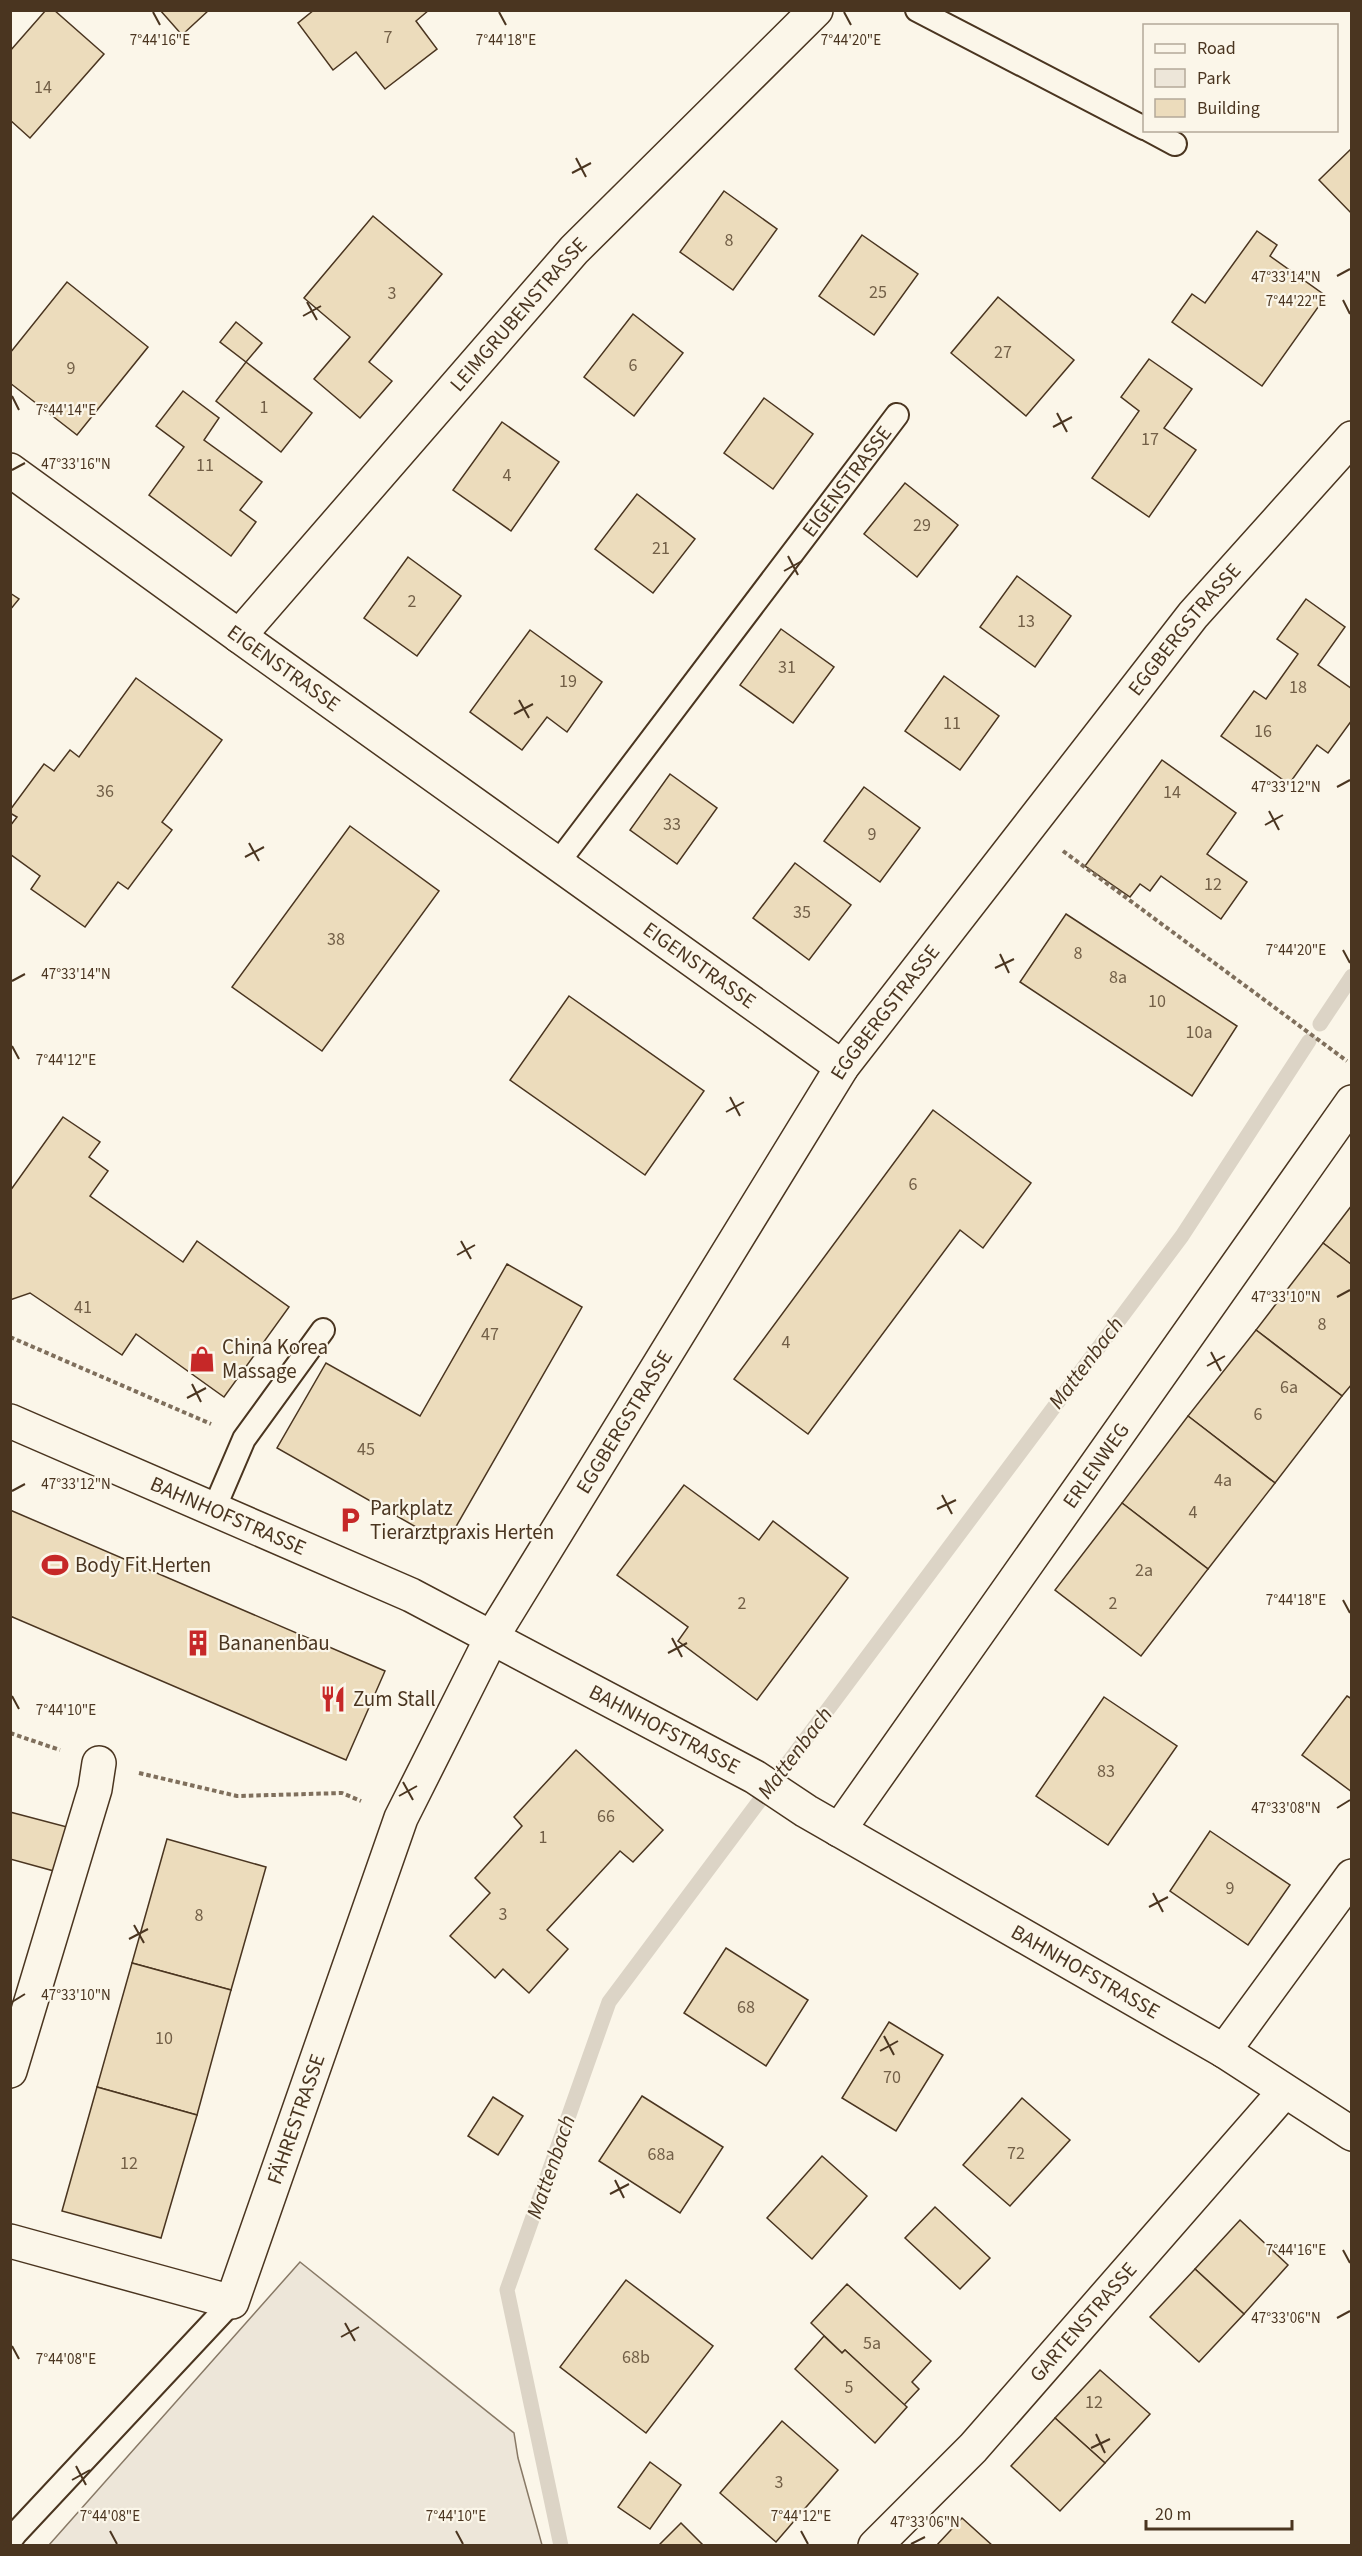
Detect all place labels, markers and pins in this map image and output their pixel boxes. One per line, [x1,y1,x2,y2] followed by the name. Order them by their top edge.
[222,1332,328,1386] place label: China Korea Massage
[187,1344,217,1374] shop icon: China Korea Massage
[370,1493,554,1547] place label: Parkplatz Tierarztpraxis Herten
[335,1505,365,1535] parking icon: Parkplatz Tierarztpraxis Herten
[40,1550,70,1580] sports icon: Body Fit Herten
[75,1550,211,1580] place label: Body Fit Herten
[183,1628,213,1658] building icon: Bananenbau
[218,1628,330,1658] place label: Bananenbau
[318,1684,348,1714] restaurant icon: Zum Stall
[353,1684,436,1714] place label: Zum Stall

